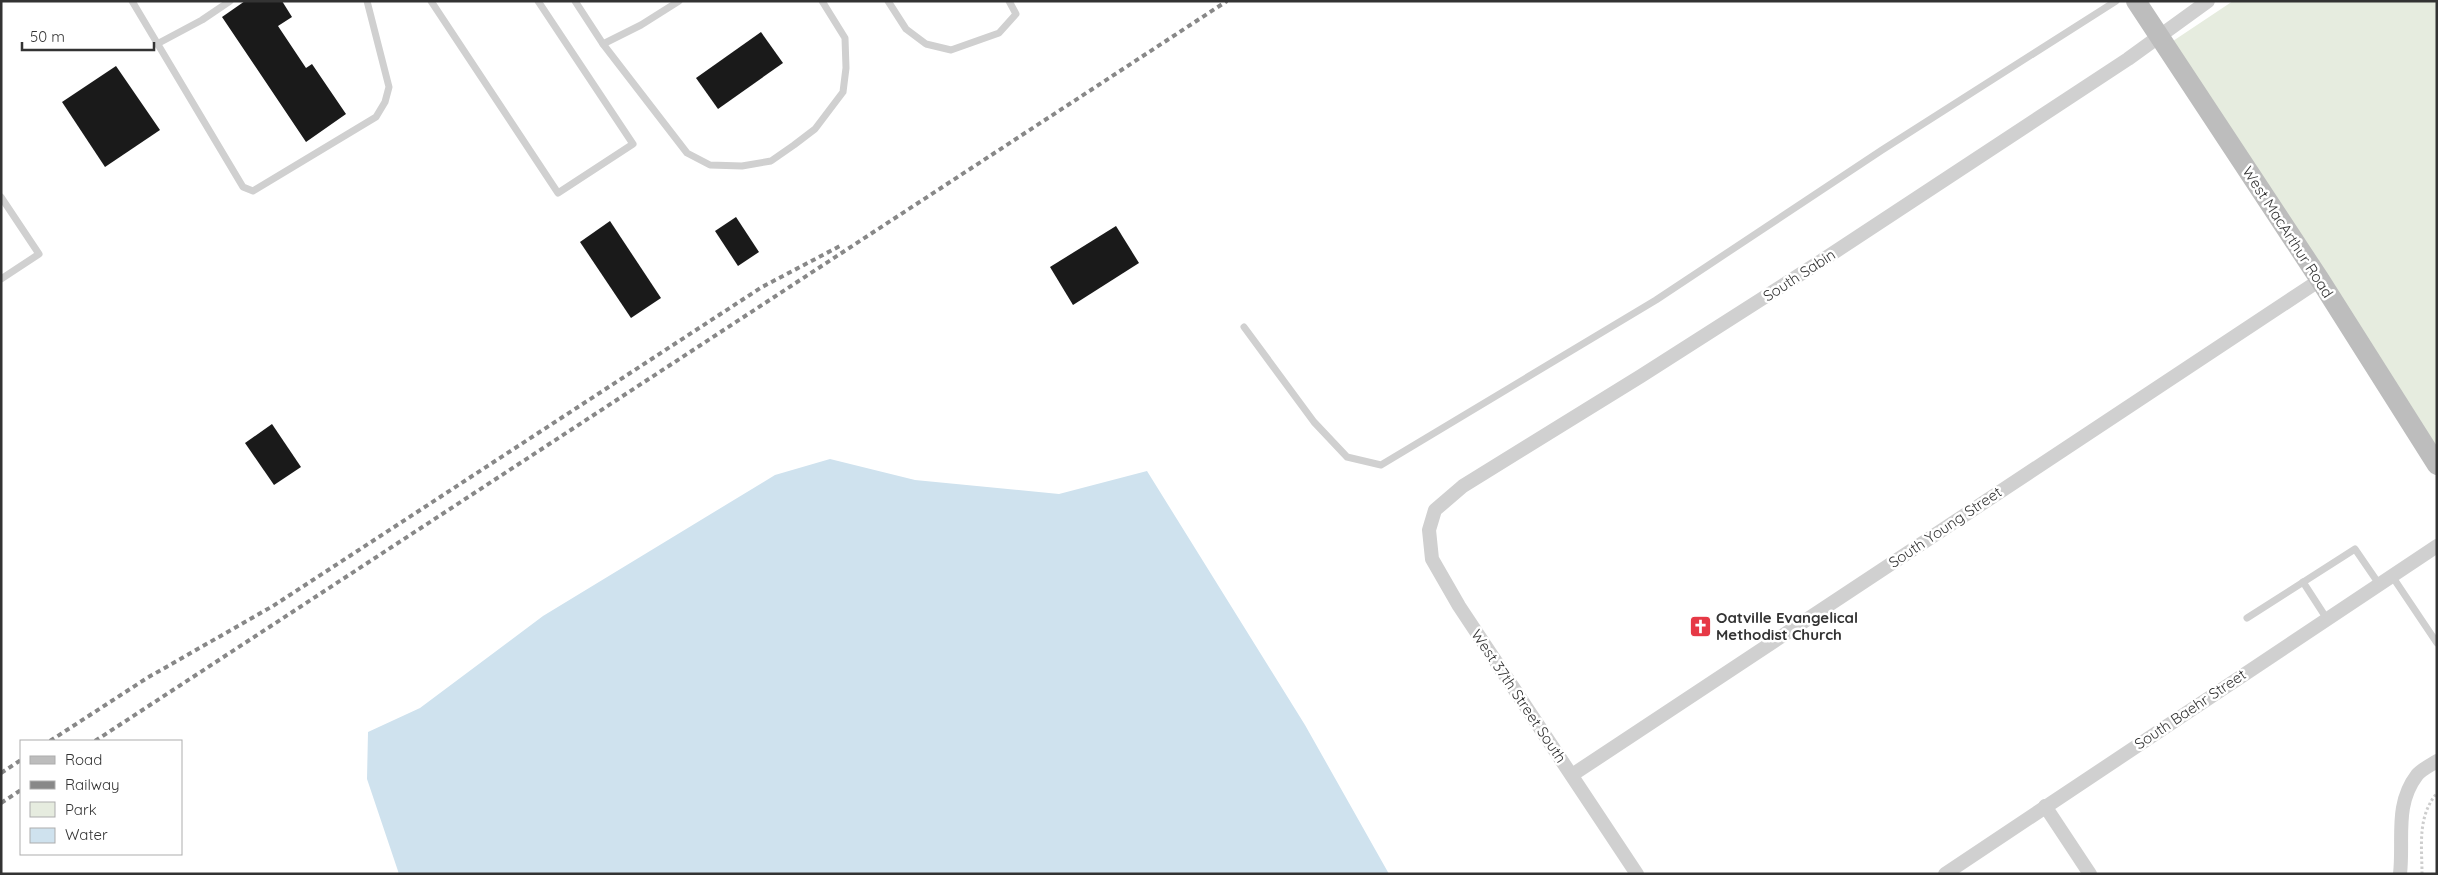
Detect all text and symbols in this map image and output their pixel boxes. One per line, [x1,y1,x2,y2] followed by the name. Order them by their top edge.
[22,20,155,52] scale bar
[30,27,65,46] text: 50 m
[2238,163,2338,301] street label: West MacArthur Road
[1759,245,1839,305] street label: South Sabin
[1885,482,2005,572] street label: South Young Street
[1716,608,1858,644] place label: Oatville Evangelical Methodist Church
[1688,614,1712,638] church icon: Oatville Evangelical Methodist Church
[1467,626,1571,766] street label: West 37th Street South
[2131,665,2249,753] street label: South Baehr Street
[20,740,182,855] legend
[65,750,102,769] text: Road
[65,775,120,794] text: Railway
[65,800,97,819] text: Park
[65,825,108,844] text: Water

